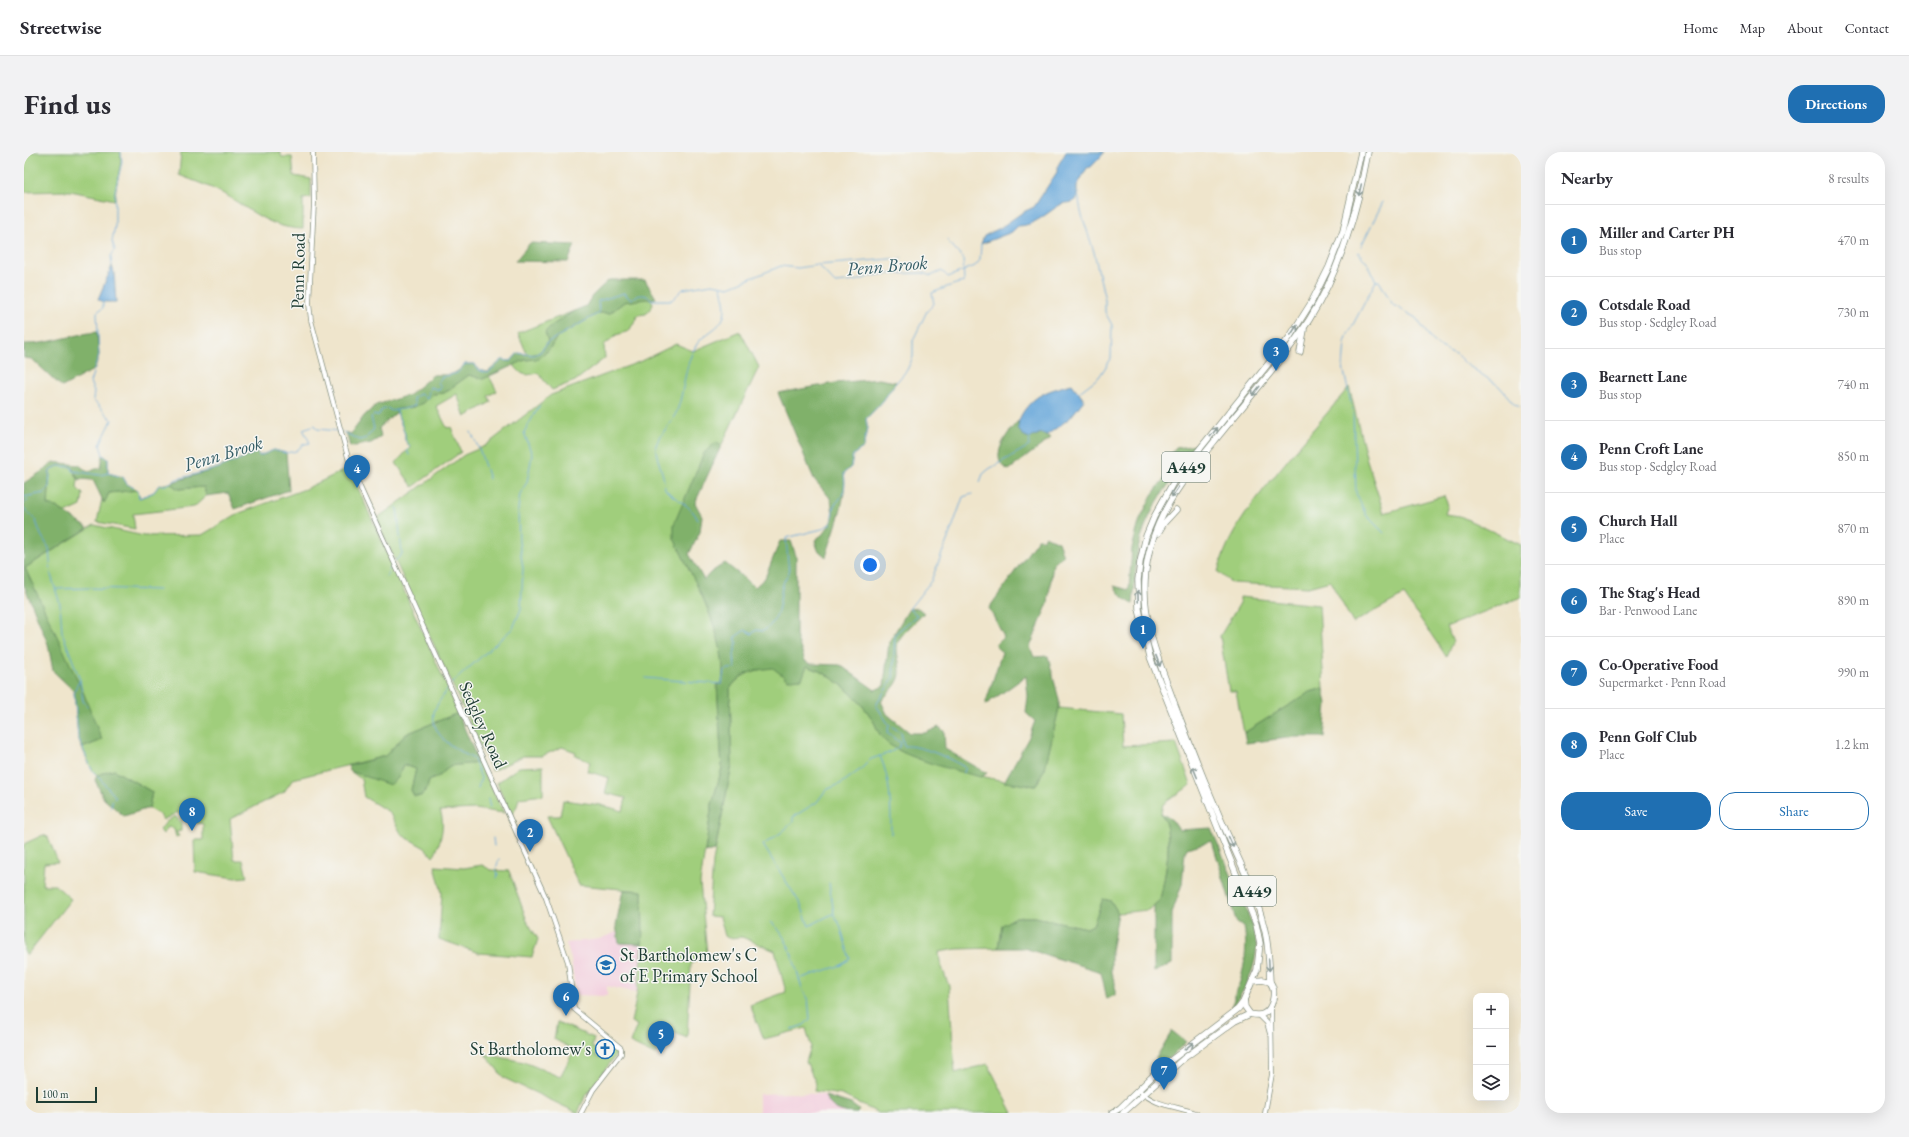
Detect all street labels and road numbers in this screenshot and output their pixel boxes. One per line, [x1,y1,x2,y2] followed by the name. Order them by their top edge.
[285,232,310,309] street label: Penn Road
[1162,452,1210,482] road number: A449
[454,678,513,773] street label: Sedgley Road
[1228,876,1276,906] road number: A449

